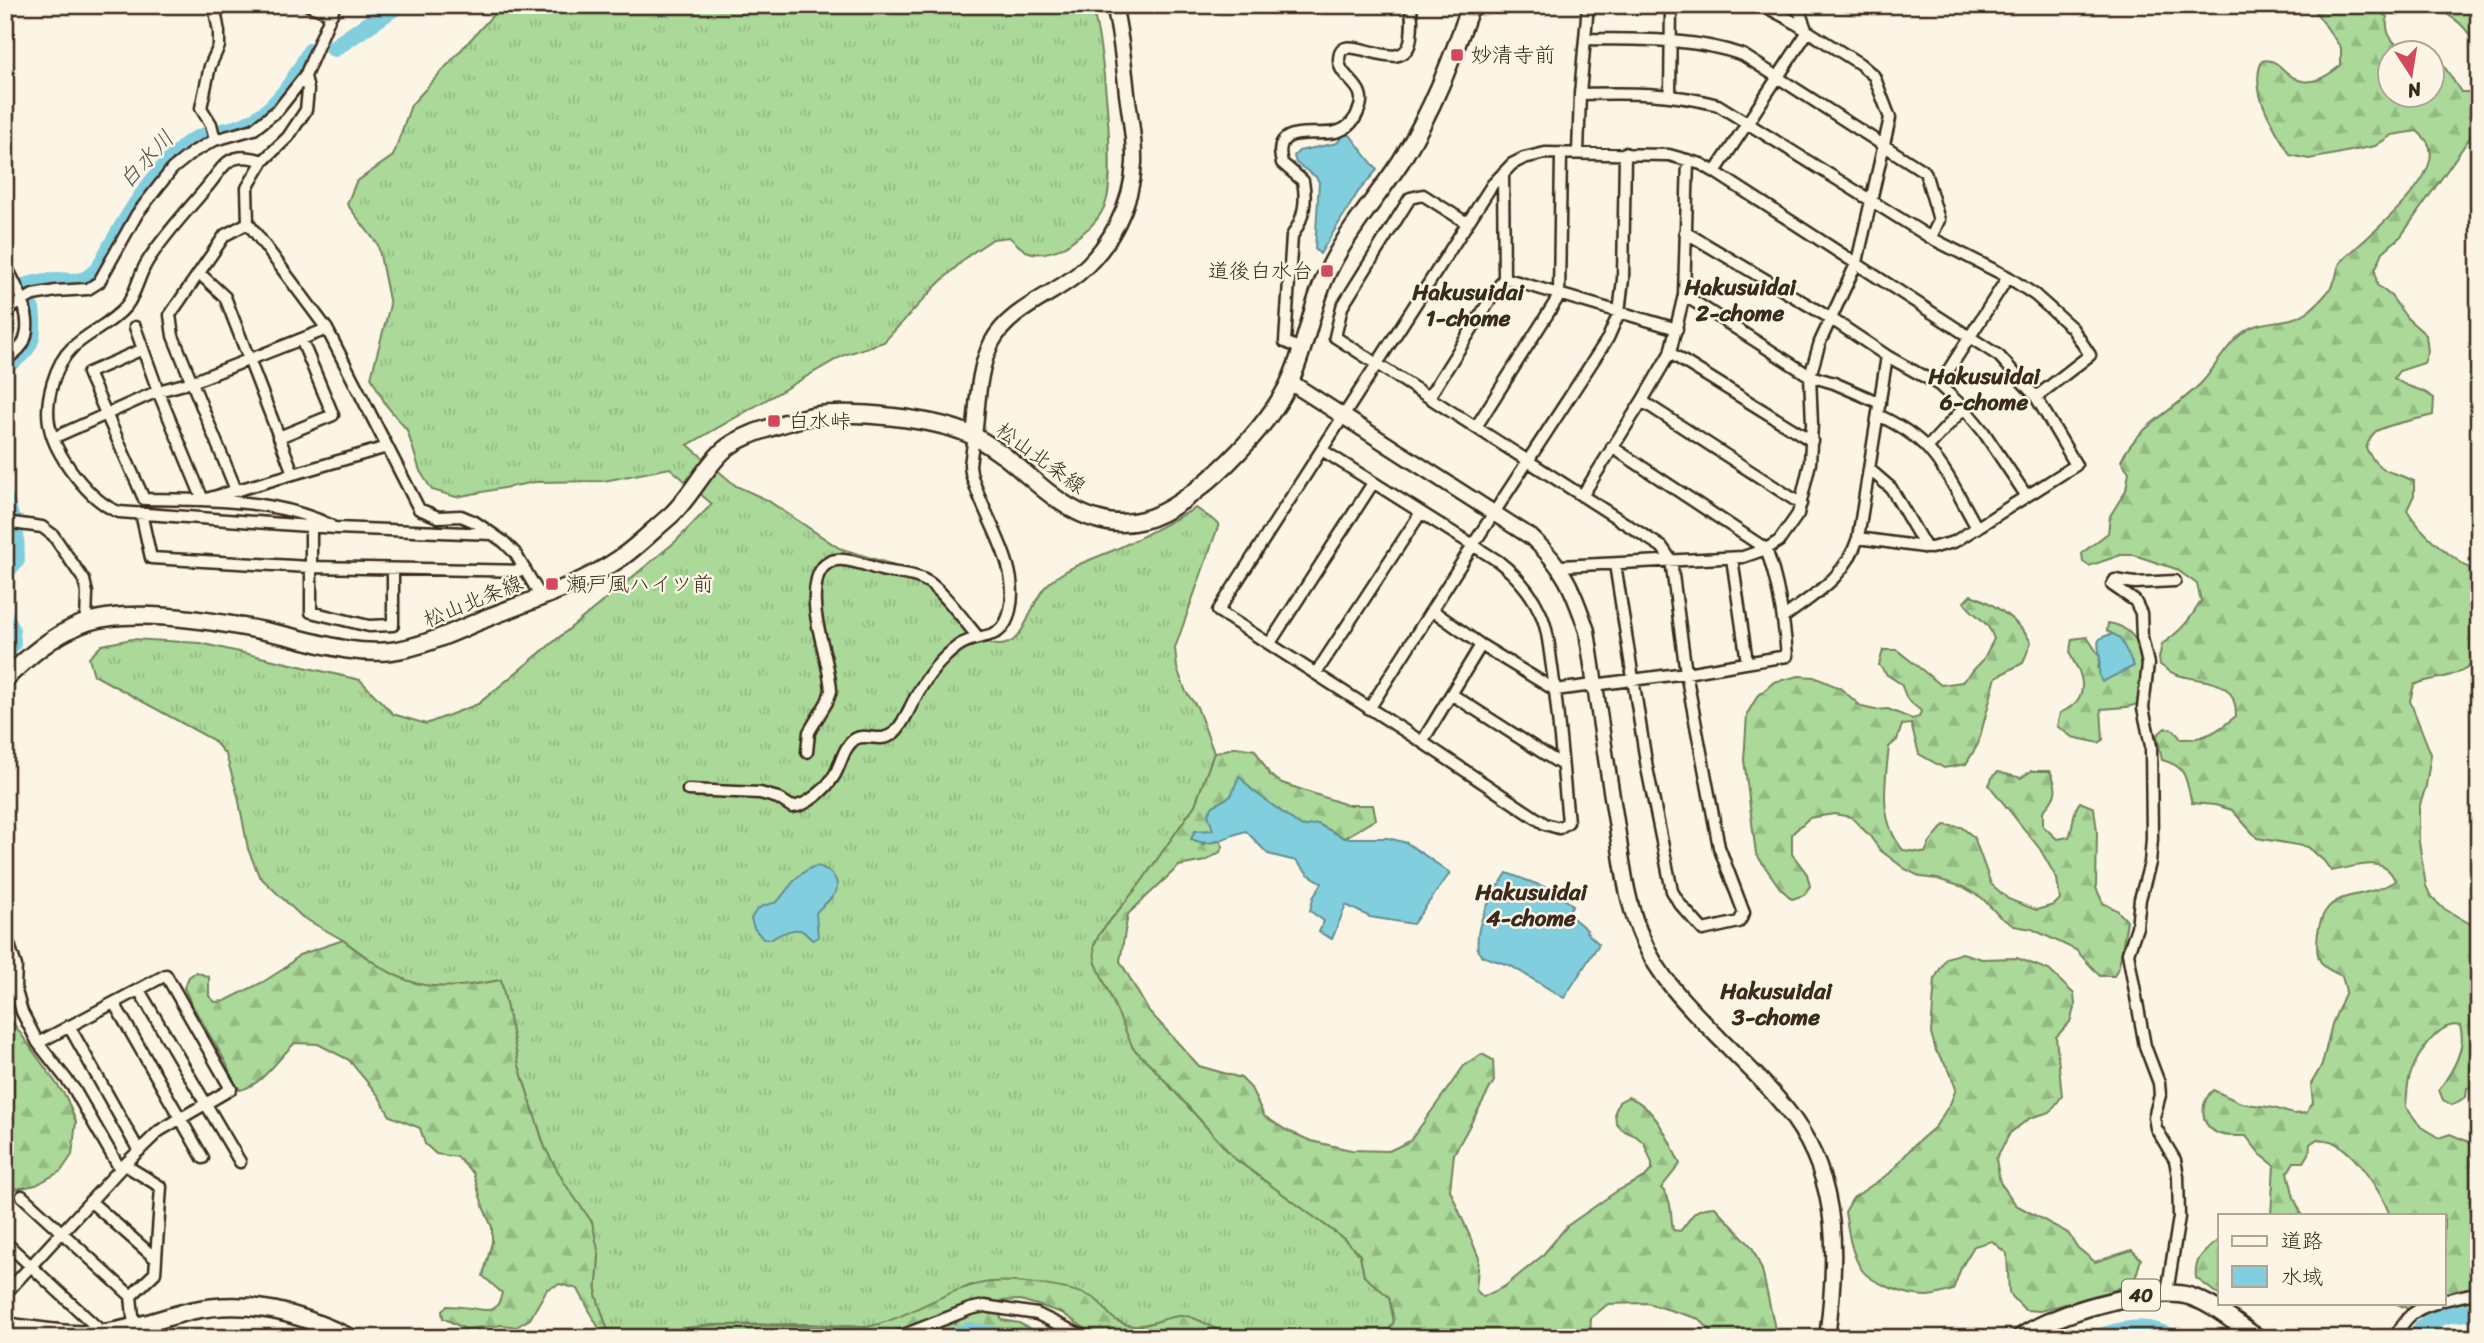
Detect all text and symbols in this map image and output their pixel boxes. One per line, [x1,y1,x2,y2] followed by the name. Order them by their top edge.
[1471,36,1555,74] place label: 妙清寺前
[2376,38,2446,108] north arrow
[1449,47,1465,63] marker: 妙清寺前
[2404,72,2425,108] text: N
[108,120,185,199] water label: 白水川
[1208,252,1313,290] place label: 道後白水台
[1319,263,1335,279] marker: 道後白水台
[1683,267,1797,334] district label: Hakusuidai 2-chome
[1411,272,1525,339] district label: Hakusuidai 1-chome
[1927,356,2041,423] district label: Hakusuidai 6-chome
[788,402,851,440] place label: 白水峠
[987,412,1095,504] street label: 松山北条線
[766,413,782,429] marker: 白水峠
[417,564,529,638] street label: 松山北条線
[566,565,713,603] place label: 瀬戸風ハイツ前
[544,576,560,592] marker: 瀬戸風ハイツ前
[1474,872,1588,939] district label: Hakusuidai 4-chome
[1719,971,1833,1038] district label: Hakusuidai 3-chome
[2218,1214,2446,1304] legend
[2281,1222,2323,1260] text: 道路
[2281,1258,2323,1296] text: 水域
[2122,1280,2160,1310] road number: 40

